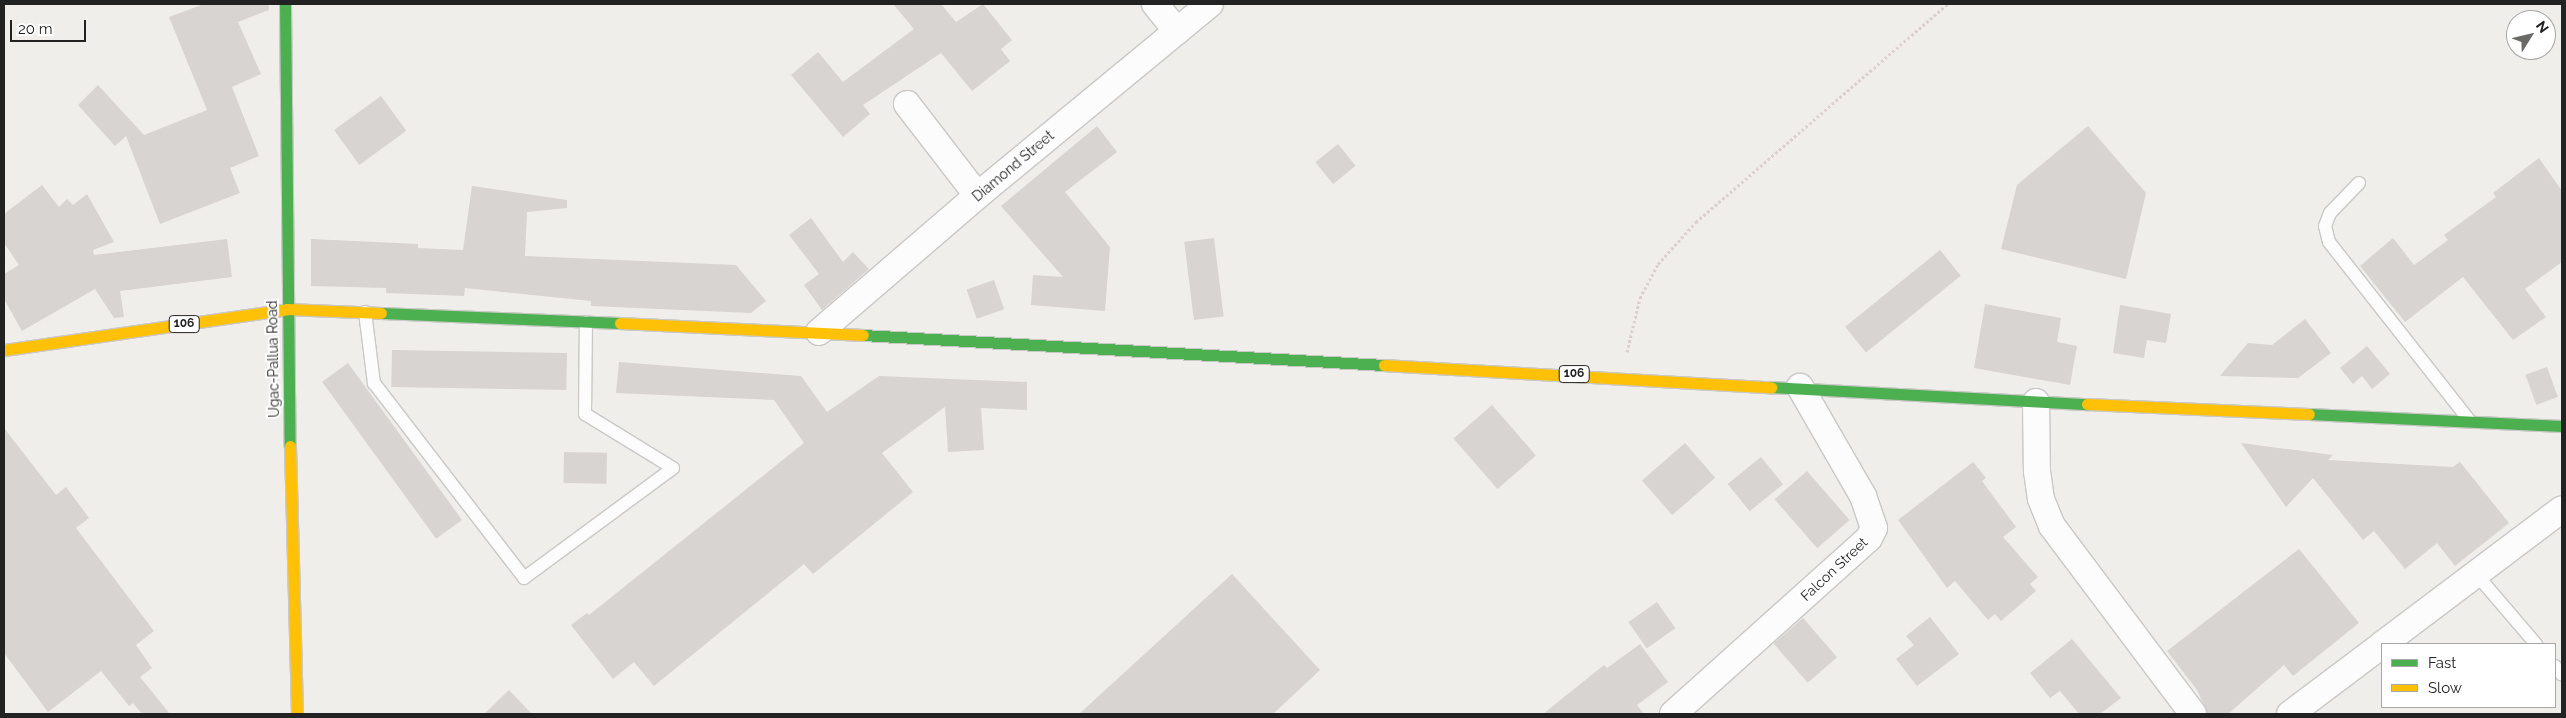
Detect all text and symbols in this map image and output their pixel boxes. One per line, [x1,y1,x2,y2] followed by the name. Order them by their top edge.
[12,10,89,42] scale bar
[2506,10,2556,60] north arrow
[2533,18,2552,36] text: N
[18,20,53,38] text: 20 m
[969,127,1057,205] street label: Diamond Street
[264,300,282,418] street label: Ugac-Pallua Road
[168,314,200,334] road number: 106
[1558,364,1590,384] road number: 106
[1797,534,1871,604] street label: Falcon Street
[2381,643,2556,708] legend
[2428,654,2456,672] text: Fast
[2428,679,2462,697] text: Slow

